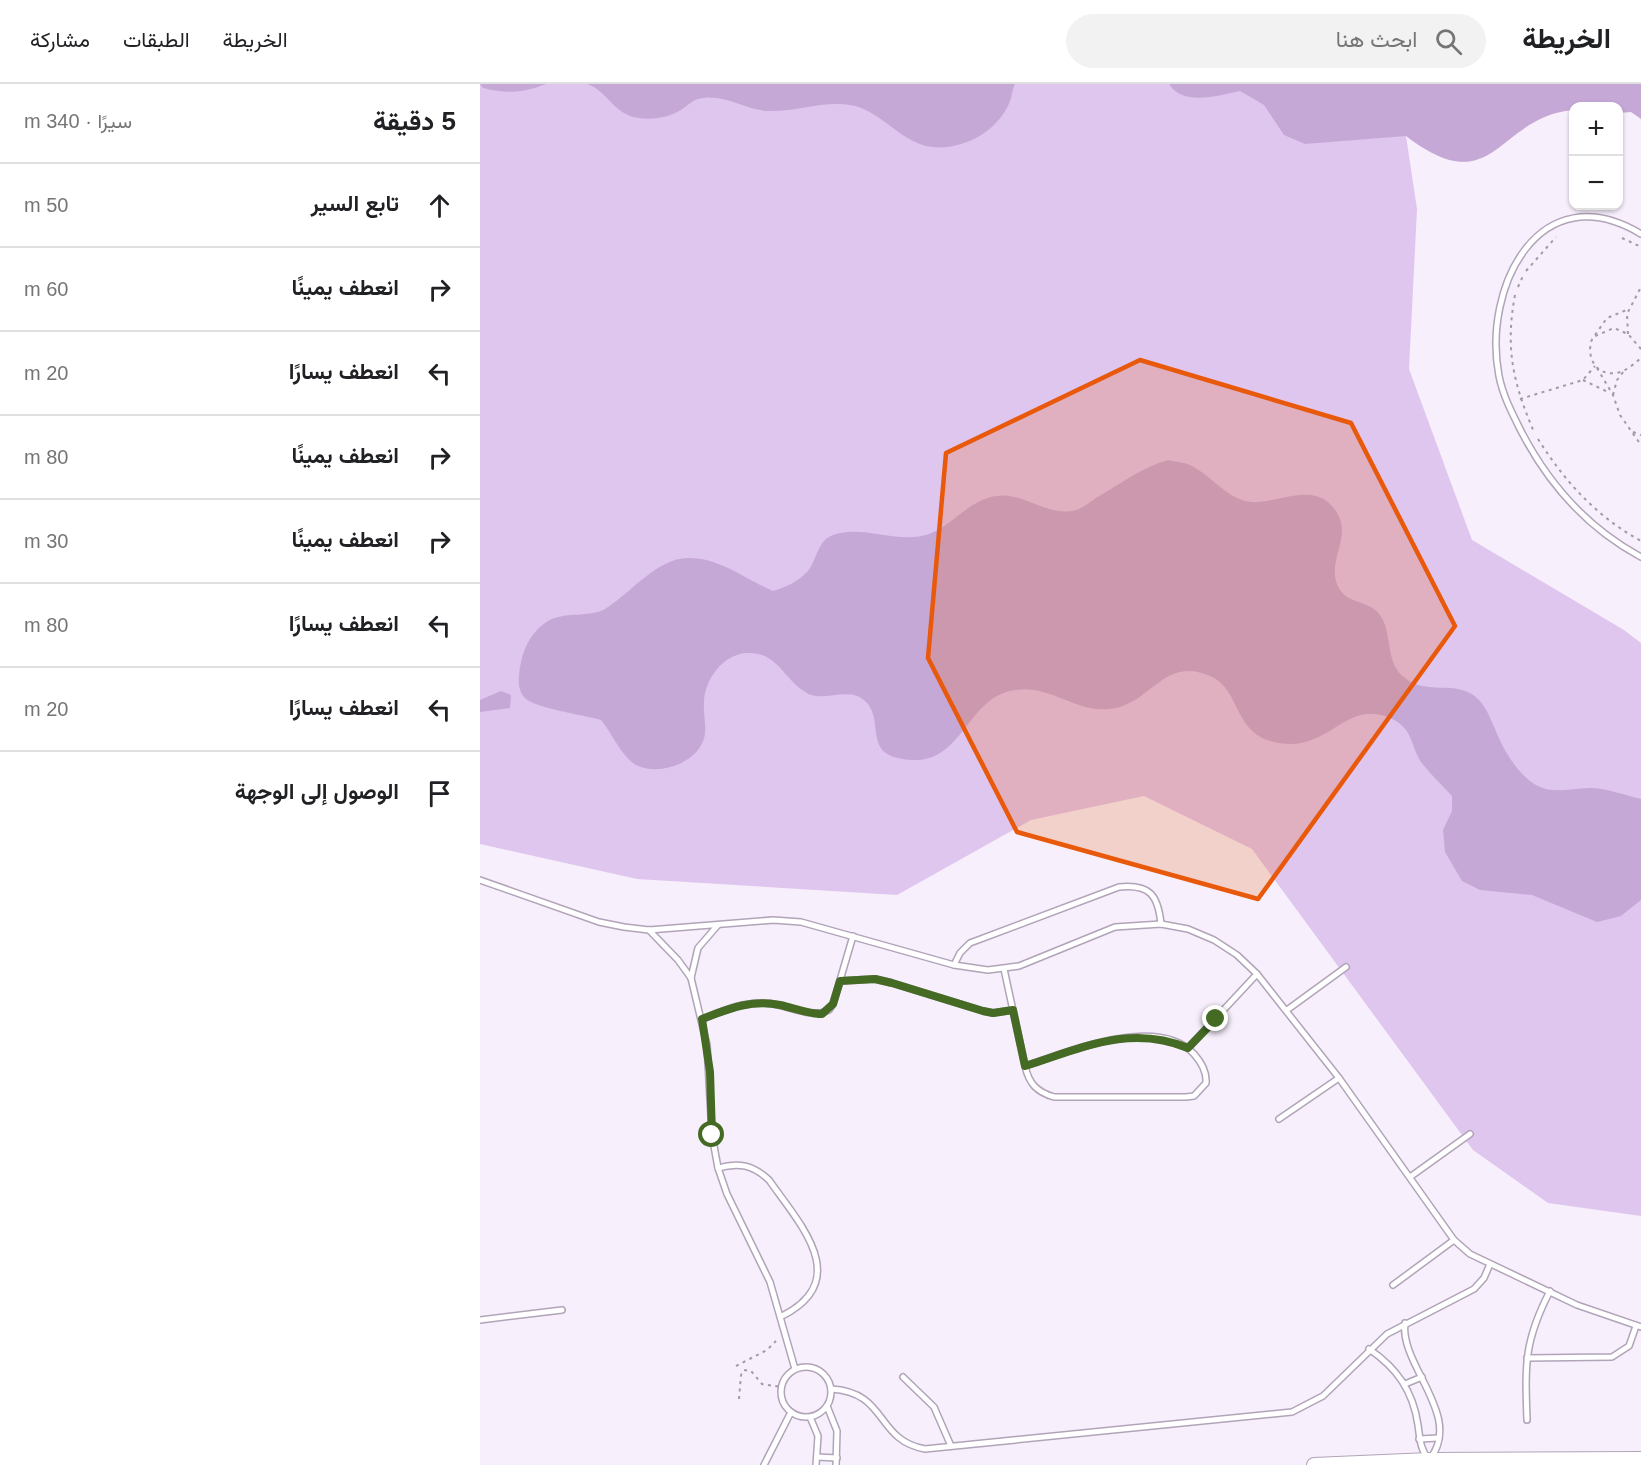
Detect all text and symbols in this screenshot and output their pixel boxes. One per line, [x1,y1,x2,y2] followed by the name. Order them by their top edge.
[1066,14,1486,68] search box
[1522,23,1611,54] text: الخريطة
[1432,25,1465,58] icon: search
[1336,27,1417,52] text: ابحث هنا
[30,28,90,51] text: مشاركة
[123,28,190,51] text: الطبقات
[223,28,288,51] text: الخريطة
[1569,102,1623,210] map controls
[1569,102,1623,156] button: +
[373,106,456,136] text: 5 دقيقة
[24,110,132,132] text: سيرًا · 340 m
[1569,156,1623,210] button: −
[423,189,456,222] icon: ahead
[311,191,399,216] text: تابع السير
[24,194,68,216] text: 50 m
[423,273,456,306] icon: right
[291,275,399,300] text: انعطف يمينًا
[24,278,68,300] text: 60 m
[423,357,456,390] icon: left
[289,359,399,384] text: انعطف يسارًا
[24,362,68,384] text: 20 m
[423,441,456,474] icon: right
[291,443,399,468] text: انعطف يمينًا
[24,446,68,468] text: 80 m
[423,525,456,558] icon: right
[291,527,399,552] text: انعطف يمينًا
[24,530,68,552] text: 30 m
[423,609,456,642] icon: left
[289,611,399,636] text: انعطف يسارًا
[24,614,68,636] text: 80 m
[423,693,456,726] icon: left
[289,695,399,720] text: انعطف يسارًا
[24,698,68,720] text: 20 m
[423,777,456,810] icon: arrive
[235,779,399,804] text: الوصول إلى الوجهة
[1202,1005,1228,1031] route end
[698,1121,724,1147] route start

